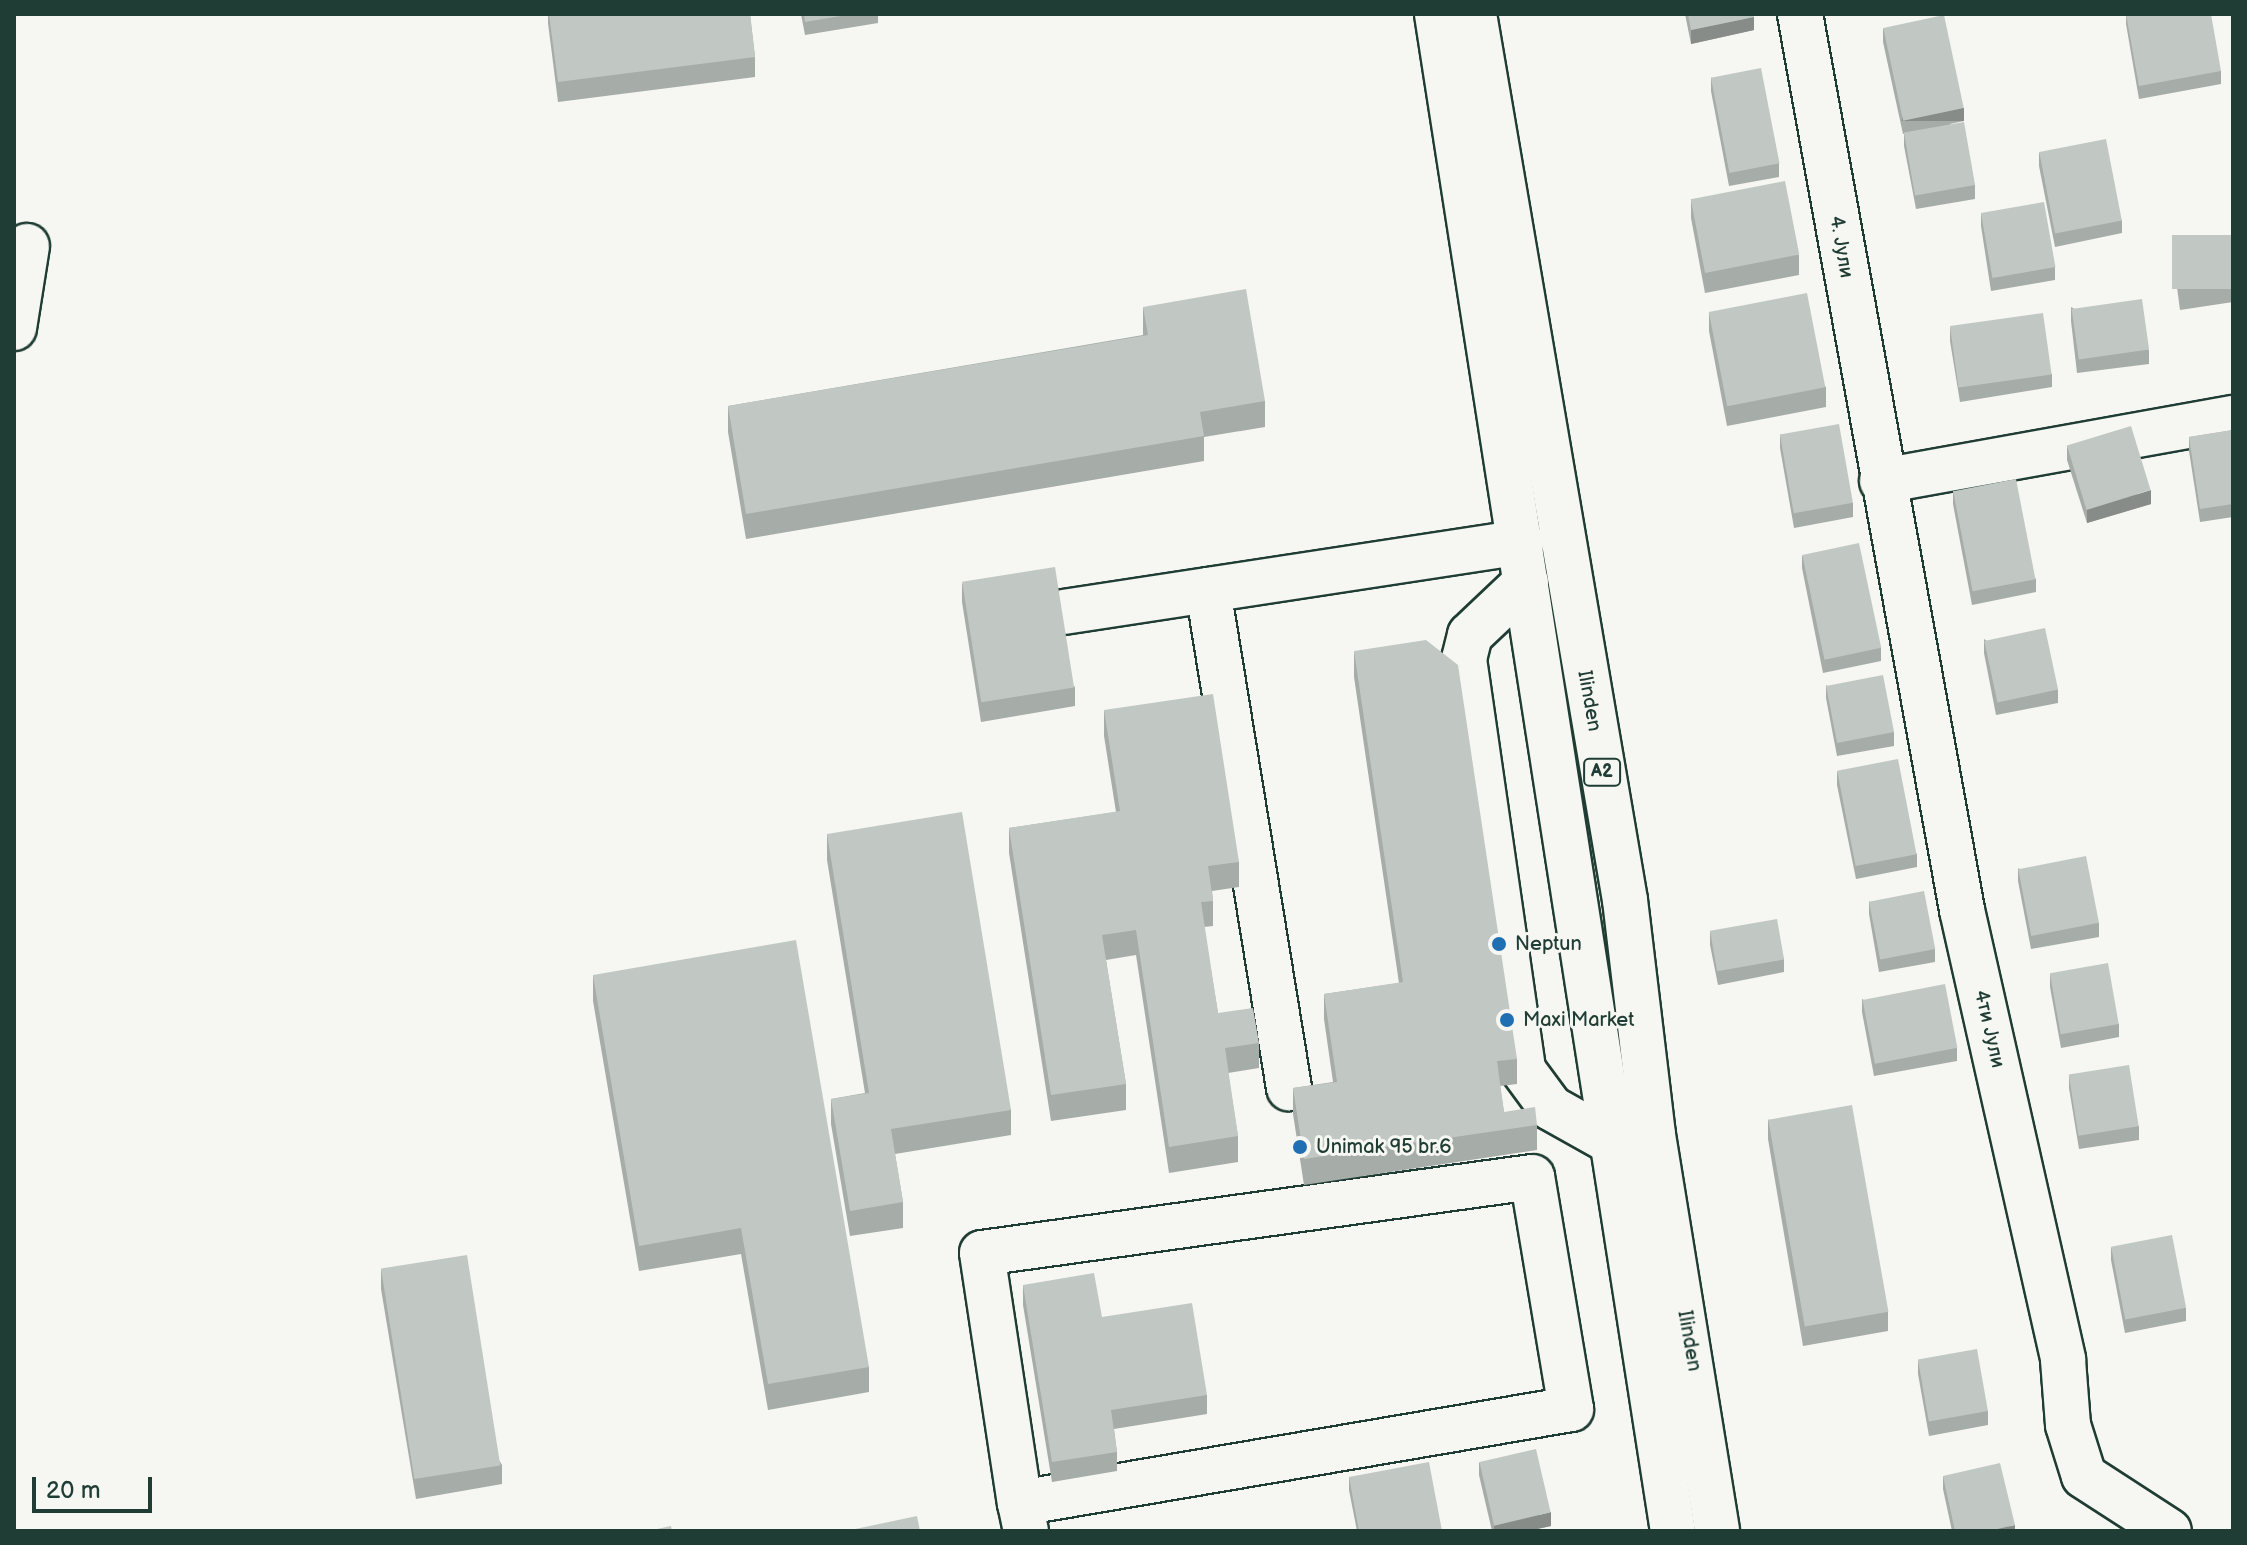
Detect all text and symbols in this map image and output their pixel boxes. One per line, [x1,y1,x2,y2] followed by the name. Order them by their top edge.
[1824,214,1858,280] street label: 4. Јули
[1572,669,1606,733] street label: Ilinden
[1582,758,1622,786] road number: A2
[1515,932,1582,956] place label: Neptun
[1490,935,1508,953] marker: Neptun
[1968,988,2010,1070] street label: 4ти Јули
[1523,1008,1634,1032] place label: Maxi Market
[1498,1011,1516,1029] marker: Maxi Market
[1316,1135,1452,1159] place label: Unimak 95 br.6
[1291,1138,1309,1156] marker: Unimak 95 br.6
[1672,1309,1706,1373] street label: Ilinden
[36,1461,156,1511] scale bar
[46,1476,101,1505] text: 20 m

